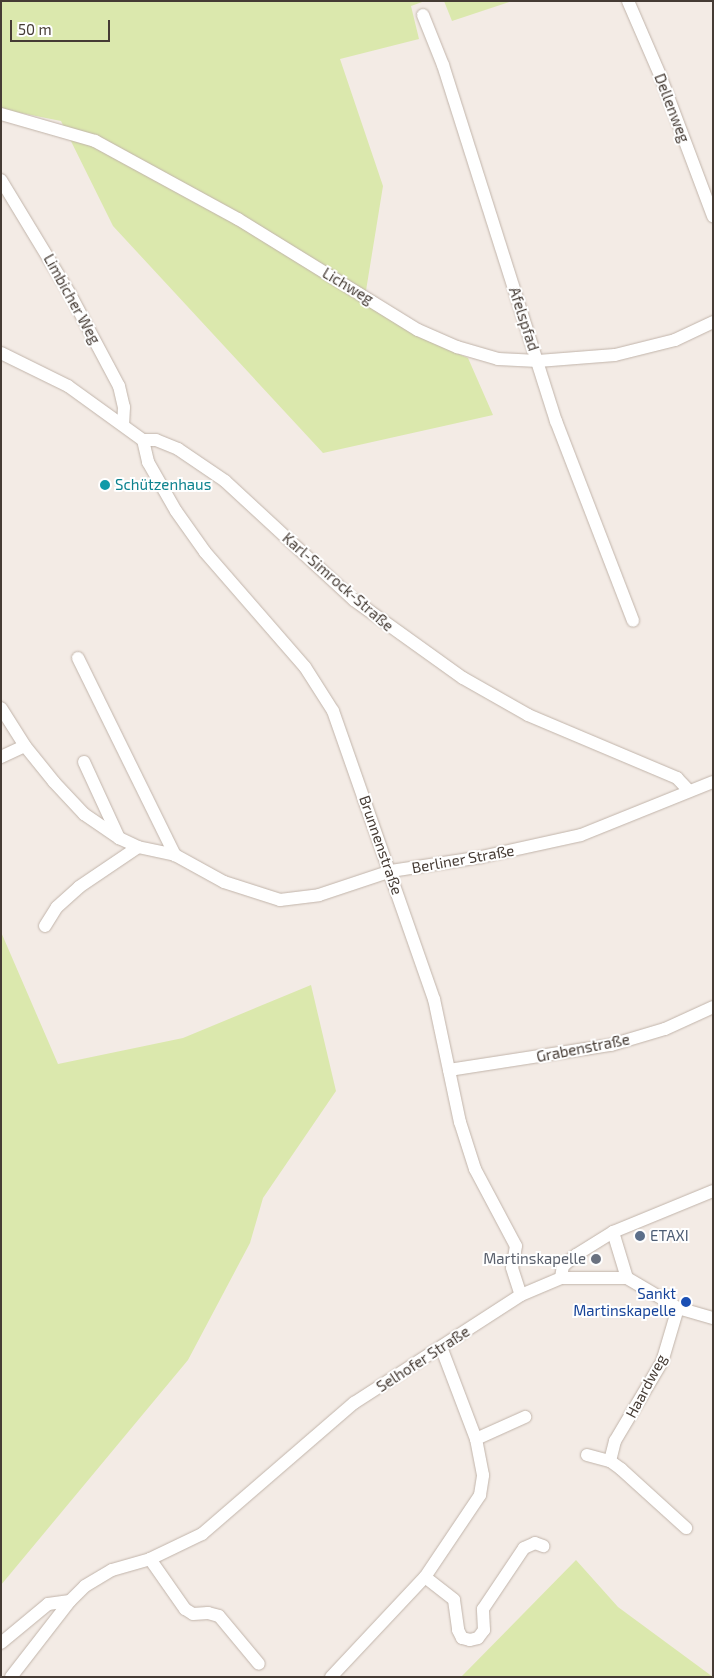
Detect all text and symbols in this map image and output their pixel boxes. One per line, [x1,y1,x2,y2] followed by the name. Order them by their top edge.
[12,10,112,42] scale bar
[18,20,52,38] text: 50 m
[651,71,693,145] street label: Dellenweg
[40,251,104,347] street label: Limbicher Weg
[319,264,377,308] street label: Lichweg
[505,285,543,353] street label: Afelspfad
[115,476,211,494] place label: Schützenhaus
[99,479,111,491] marker: Schützenhaus
[279,529,397,635] street label: Karl-Simrock-Straße
[356,793,406,897] street label: Brunnenstraße
[410,841,516,877] street label: Berliner Straße
[535,1030,631,1066] street label: Grabenstraße
[650,1227,689,1245] place label: ETAXI
[634,1230,646,1242] marker: ETAXI
[483,1250,586,1268] place label: Martinskapelle
[590,1253,602,1265] marker: Martinskapelle
[573,1284,676,1319] place label: Sankt Martinskapelle
[680,1296,692,1308] marker: Sankt Martinskapelle
[373,1322,473,1396] street label: Selhofer Straße
[622,1351,670,1421] street label: Haardweg

